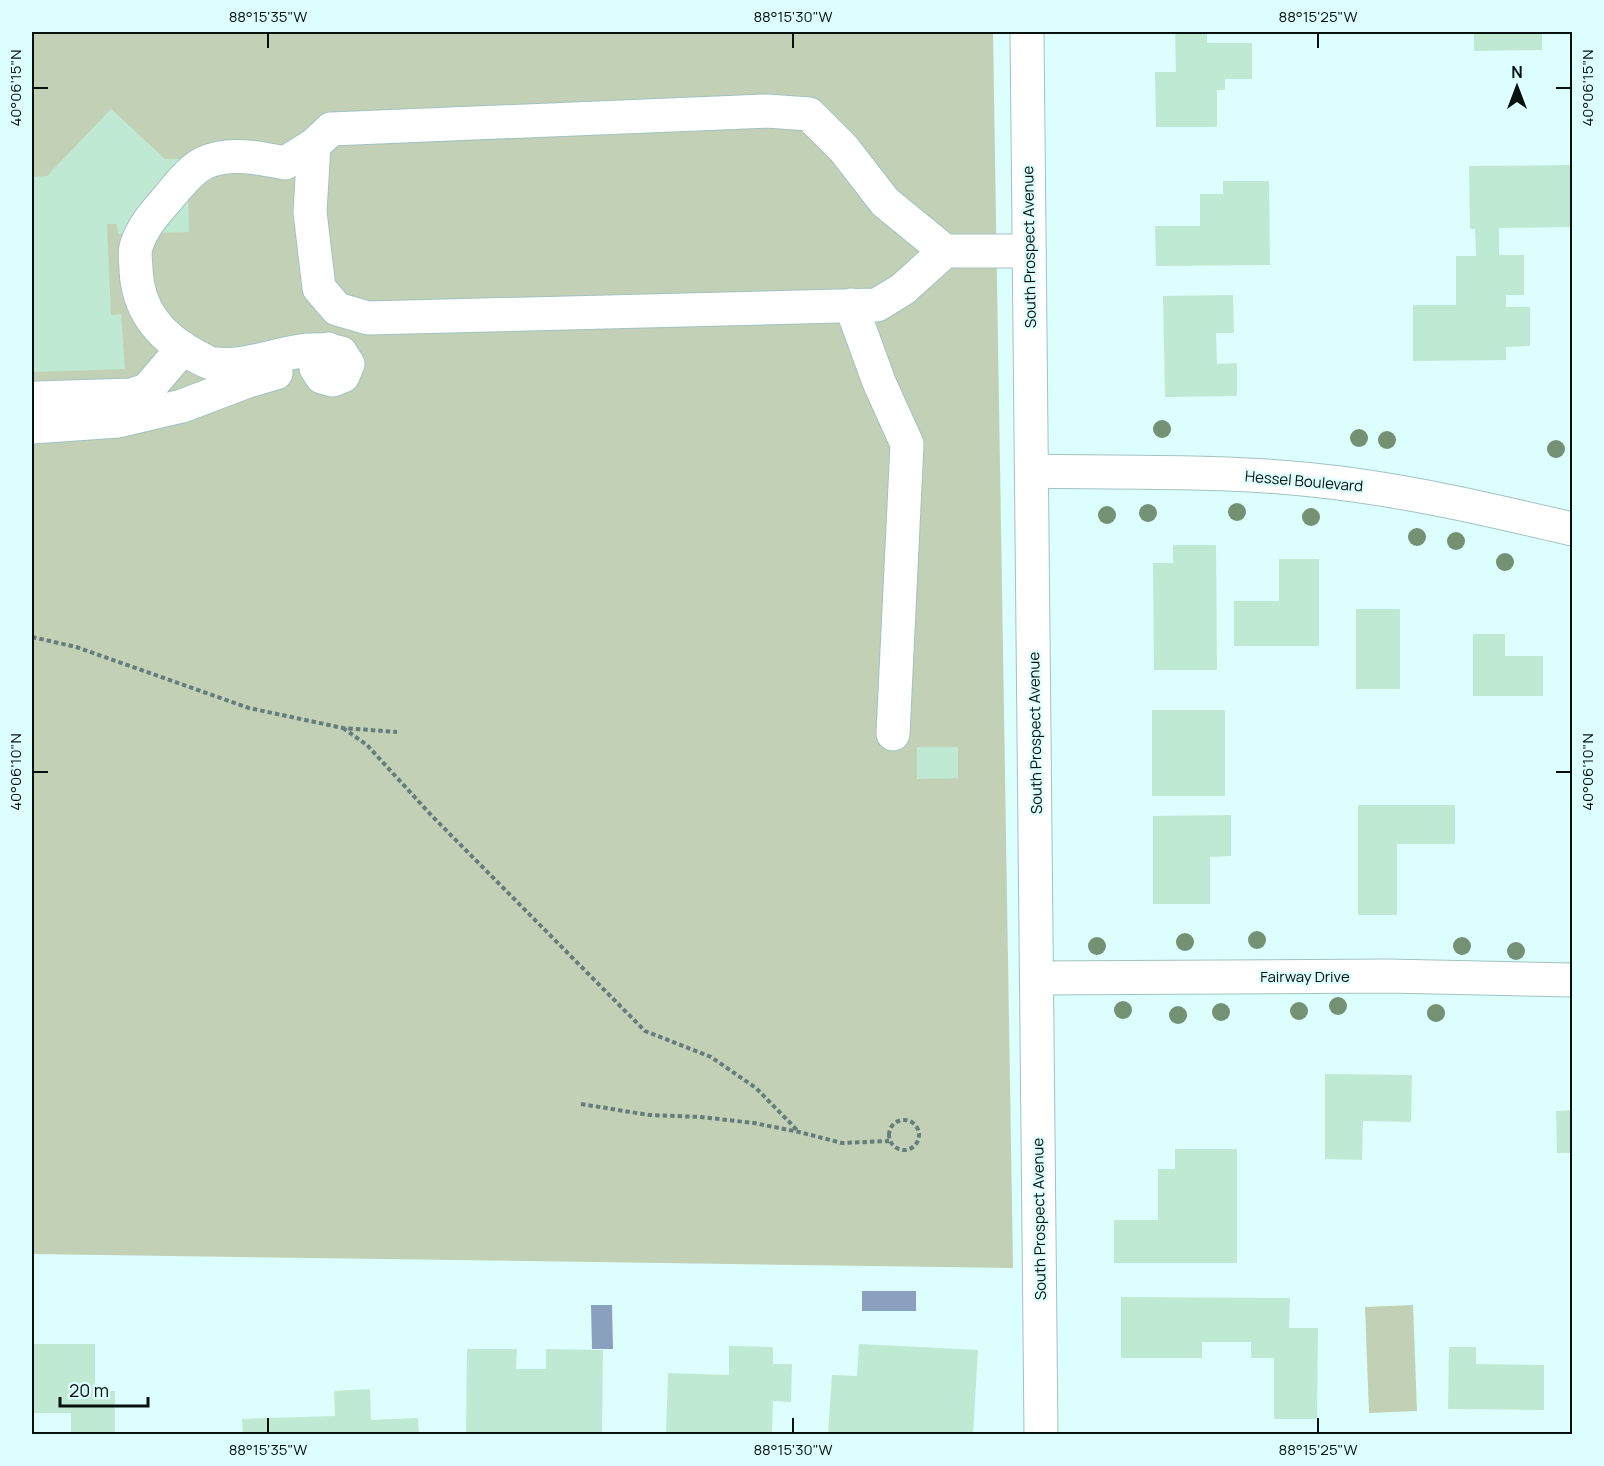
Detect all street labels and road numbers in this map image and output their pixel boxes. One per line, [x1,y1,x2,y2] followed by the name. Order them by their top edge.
[1017,165,1041,328] street label: South Prospect Avenue
[1244,465,1364,497] street label: Hessel Boulevard
[1023,651,1047,814] street label: South Prospect Avenue
[1260,966,1350,987] street label: Fairway Drive
[1027,1137,1051,1300] street label: South Prospect Avenue

